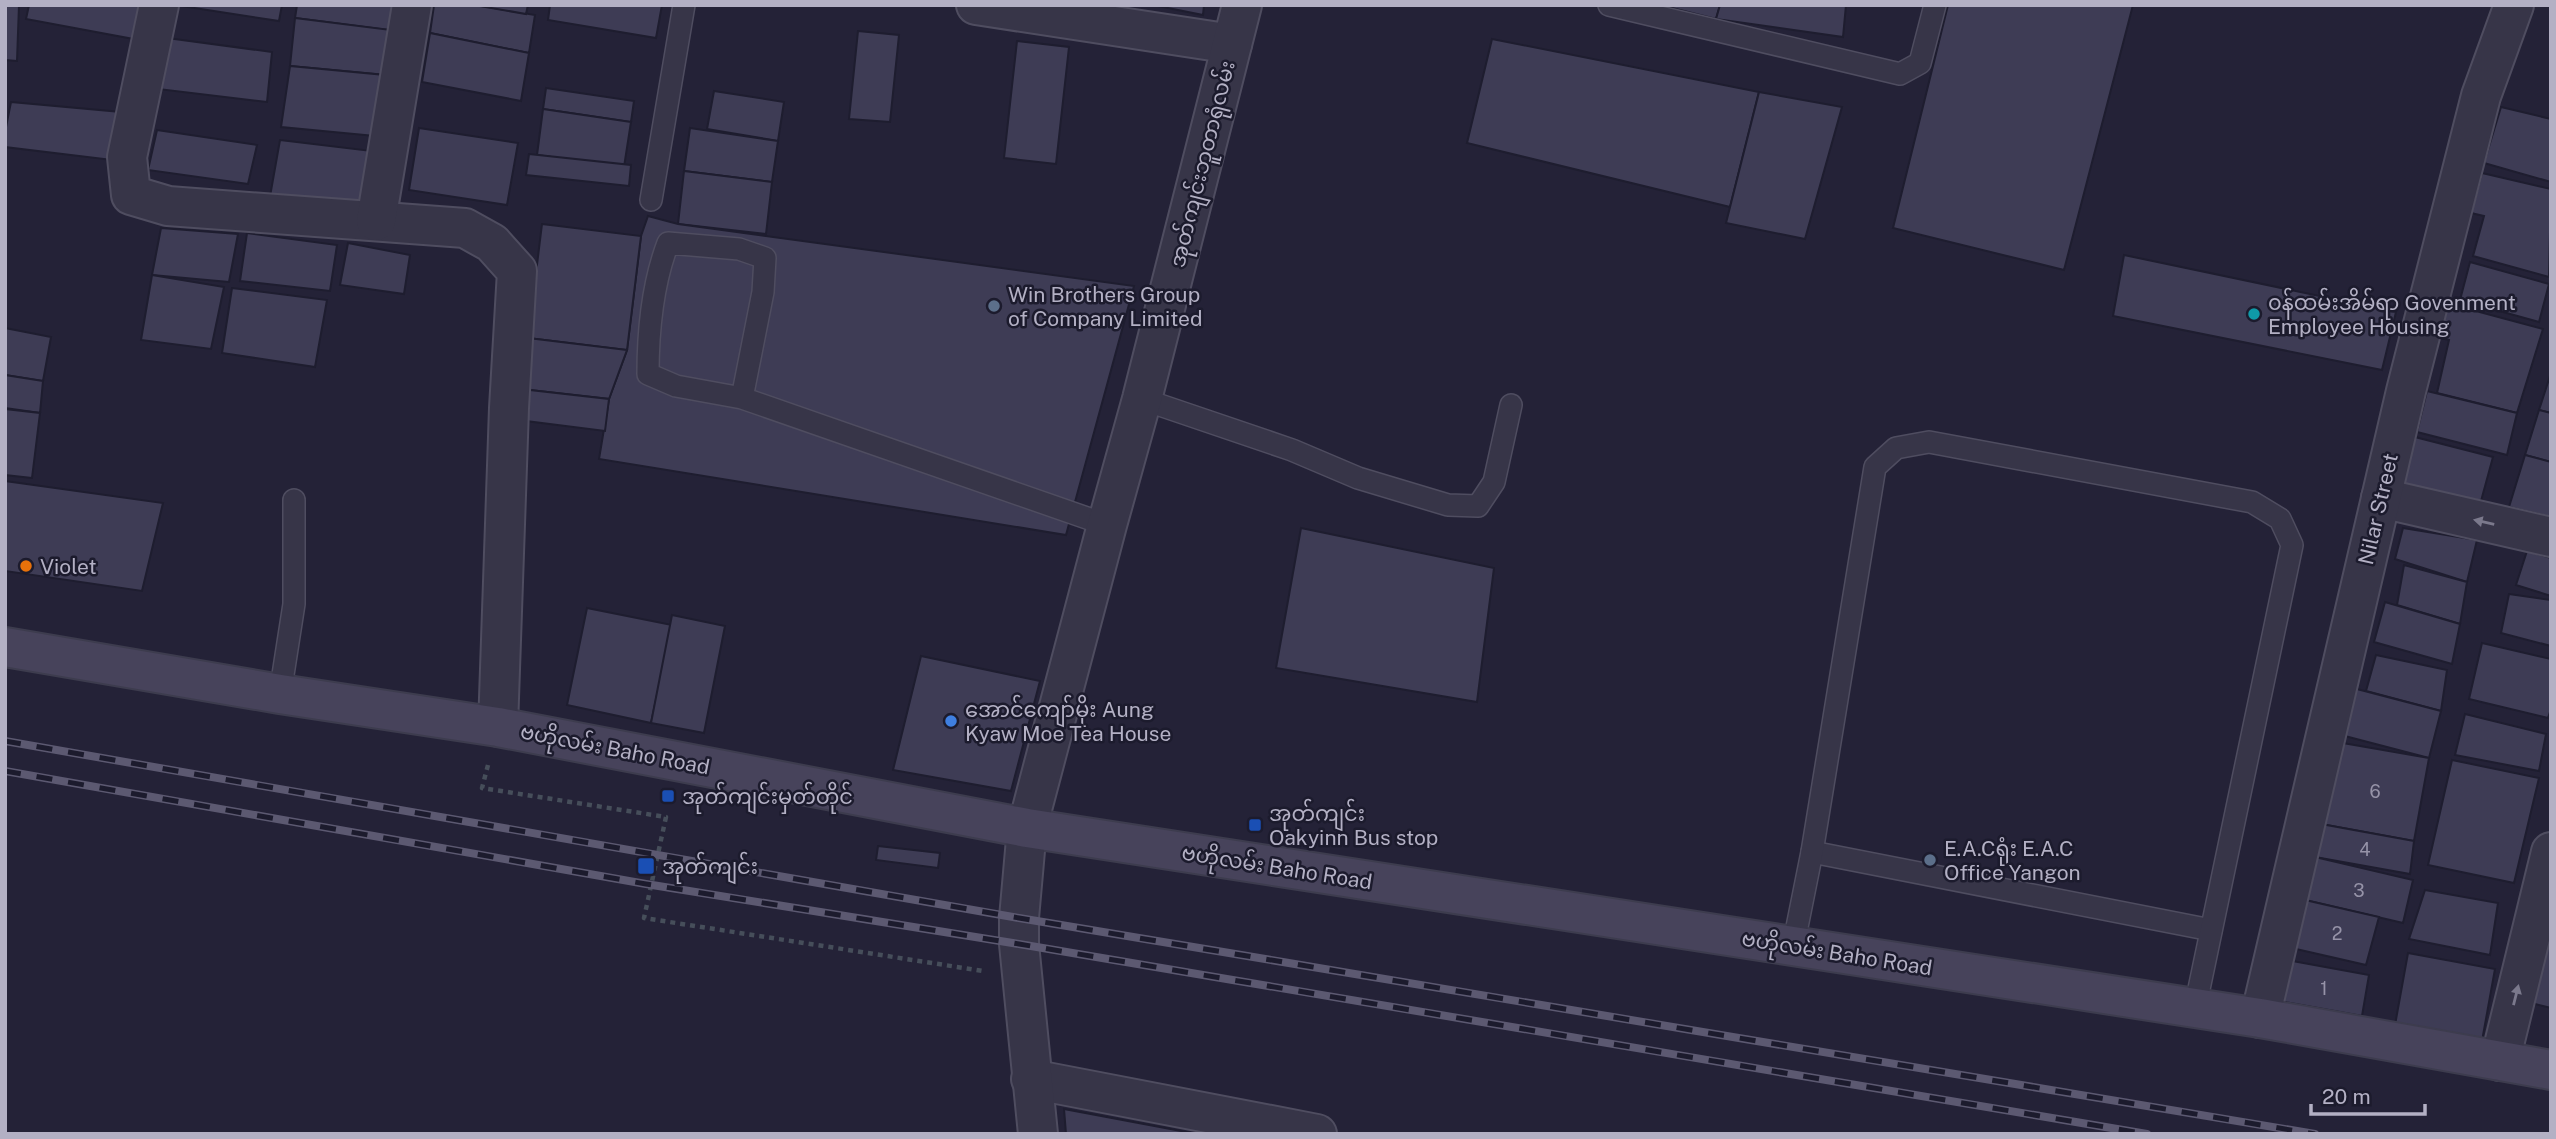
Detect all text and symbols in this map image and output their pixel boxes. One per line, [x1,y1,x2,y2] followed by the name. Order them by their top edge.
[1161,57,1246,271] street label: အုတ်ကျင်းဘူတာရုံလမ်း
[1008,282,1203,331] place label: Win Brothers Group of Company Limited
[2268,287,2516,339] place label: ၀န်ထမ်းအိမ်ရာ Govenment Employee Housing
[986,298,1002,314] marker: Win Brothers Group of Company Limited
[2246,306,2262,322] marker: ၀န်ထမ်းအိမ်ရာ Govenment Employee Housing
[2353,451,2403,567] street label: Nilar Street
[2473,516,2495,527] one-way arrow
[40,554,97,579] place label: Violet
[18,558,34,574] marker: Violet
[965,694,1171,746] place label: အောင်ကျော်မိုး Aung Kyaw Moe Tea House
[943,713,959,729] marker: အောင်ကျော်မိုး Aung Kyaw Moe Tea House
[517,715,712,785] street label: ဗဟိုလမ်း Baho Road
[682,781,853,815] place label: အုတ်ကျင်းမှတ်တိုင်
[2369,781,2381,802] house number: 6
[660,788,676,804] marker: အုတ်ကျင်းမှတ်တိုင်
[1269,798,1438,850] place label: အုတ်ကျင်း Oakyinn Bus stop
[1247,817,1263,833] marker: အုတ်ကျင်း Oakyinn Bus stop
[1944,836,2081,885] place label: E.A.Cရုံး E.A.C Office Yangon
[1179,837,1374,899] street label: ဗဟိုလမ်း Baho Road
[2359,839,2371,860] house number: 4
[662,851,758,885] place label: အုတ်ကျင်း
[1922,852,1938,868] marker: E.A.Cရုံး E.A.C Office Yangon
[636,856,656,876] marker: အုတ်ကျင်း
[2353,880,2365,901] house number: 3
[1739,923,1934,985] street label: ဗဟိုလမ်း Baho Road
[2332,923,2342,944] house number: 2
[2320,978,2328,999] house number: 1
[2511,984,2522,1006] one-way arrow
[2311,1072,2425,1116] scale bar
[2322,1084,2371,1109] text: 20 m

